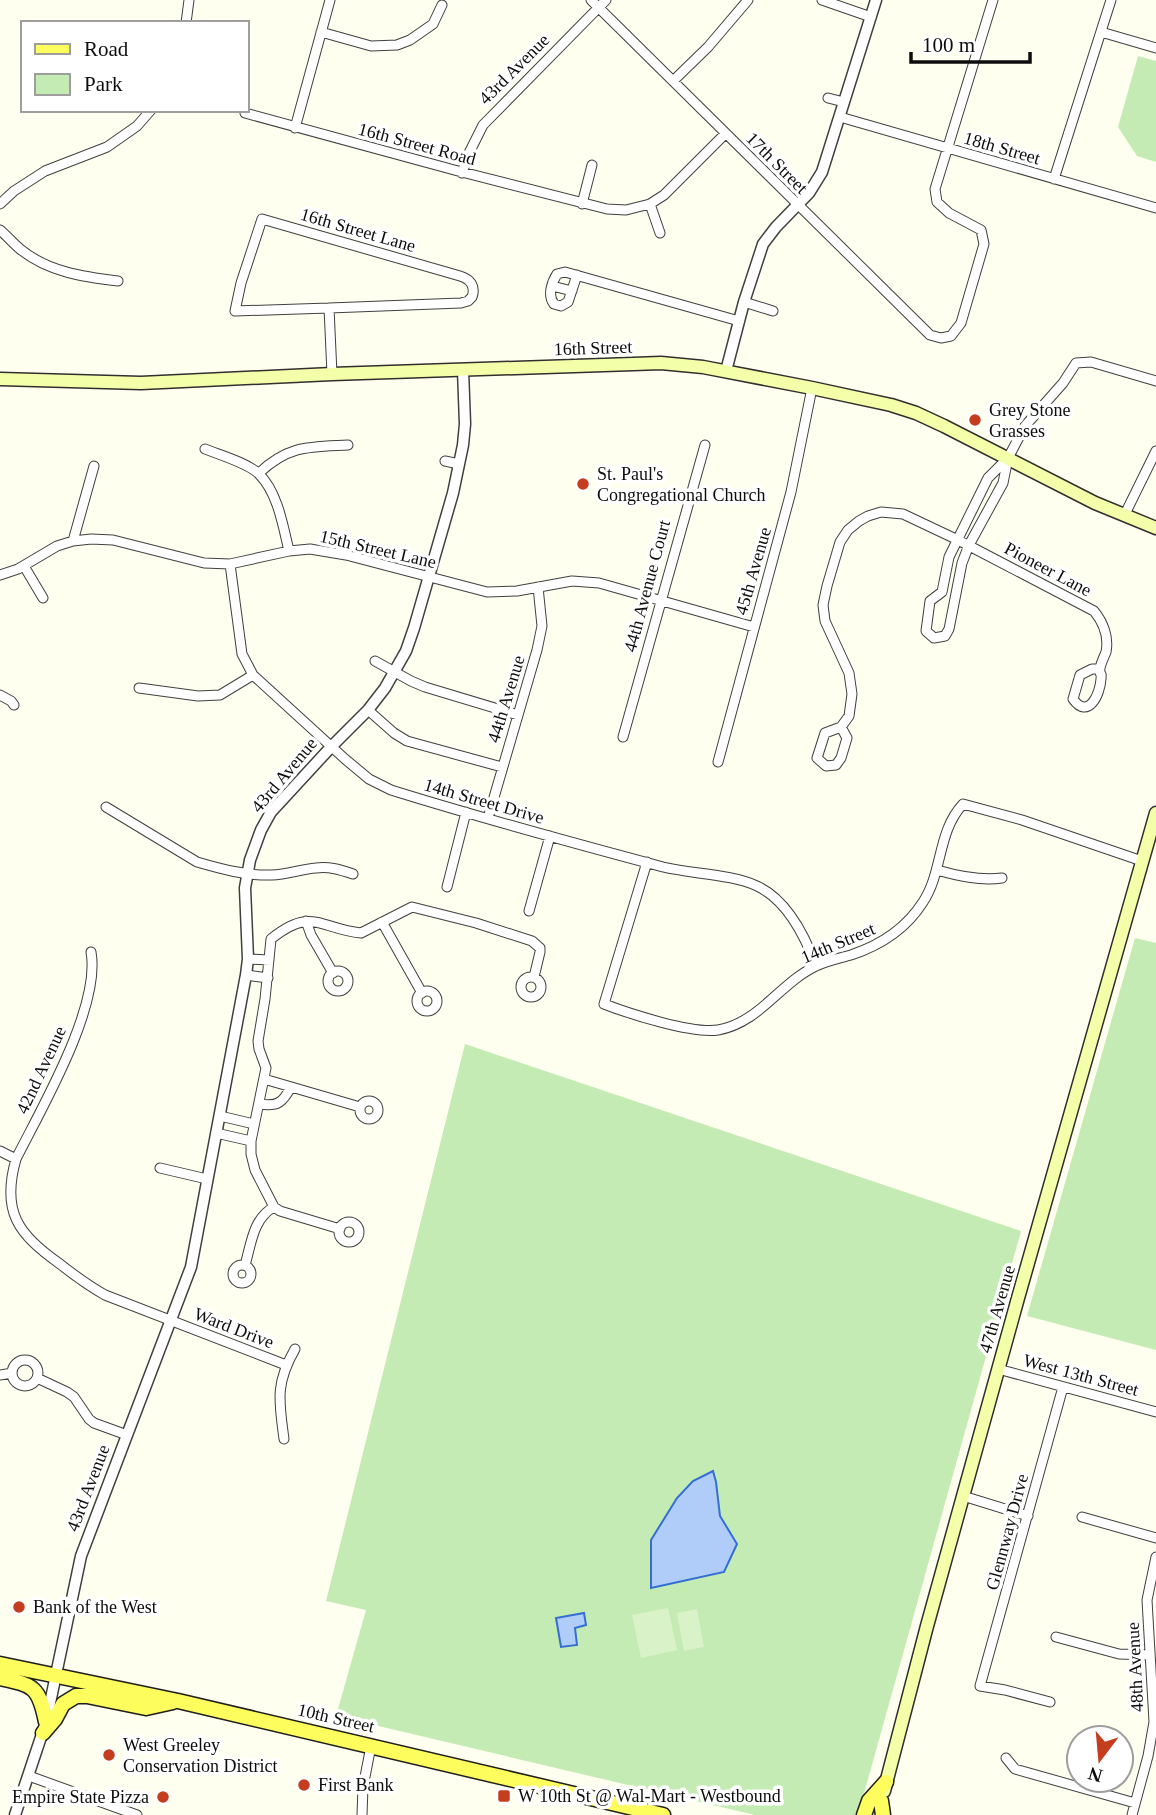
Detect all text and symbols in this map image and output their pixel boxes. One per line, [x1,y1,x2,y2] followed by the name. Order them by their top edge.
[21,21,248,112] legend
[911,21,1030,65] scale bar
[475,30,553,108] street label: 43rd Avenue
[922,33,975,57] text: 100 m
[84,37,129,61] text: Road
[84,72,123,96] text: Park
[356,119,478,169] street label: 16th Street Road
[742,128,812,198] street label: 17th Street
[962,128,1042,168] street label: 18th Street
[298,204,418,256] street label: 16th Street Lane
[553,337,633,359] street label: 16th Street
[989,400,1070,441] place label: Grey Stone Grasses
[967,412,983,428] marker: Grey Stone Grasses
[597,464,765,505] place label: St. Paul's Congregational Church
[575,476,591,492] marker: St. Paul's Congregational Church
[620,518,674,654] street label: 44th Avenue Court
[731,525,775,617] street label: 45th Avenue
[318,526,438,572] street label: 15th Street Lane
[1001,538,1095,600] street label: Pioneer Lane
[483,653,529,745] street label: 44th Avenue
[247,734,321,816] street label: 43rd Avenue
[422,774,546,828] street label: 14th Street Drive
[798,918,878,968] street label: 14th Street
[12,1023,70,1117] street label: 42nd Avenue
[975,1263,1019,1355] street label: 47th Avenue
[191,1304,277,1352] street label: Ward Drive
[1021,1350,1141,1400] street label: West 13th Street
[62,1442,114,1534] street label: 43rd Avenue
[982,1472,1032,1592] street label: Glennway Drive
[33,1597,157,1617] place label: Bank of the West
[11,1599,27,1615] marker: Bank of the West
[1123,1621,1147,1713] street label: 48th Avenue
[296,1699,376,1737] street label: 10th Street
[1065,1724,1135,1794] north arrow
[123,1735,277,1776] place label: West Greeley Conservation District
[101,1747,117,1763] marker: West Greeley Conservation District
[1086,1763,1105,1787] text: N
[318,1775,394,1795] place label: First Bank
[296,1777,312,1793] marker: First Bank
[518,1786,781,1806] place label: W 10th St @ Wal-Mart - Westbound
[12,1787,149,1807] place label: Empire State Pizza
[496,1788,512,1804] marker: W 10th St @ Wal-Mart - Westbound
[155,1789,171,1805] marker: Empire State Pizza

